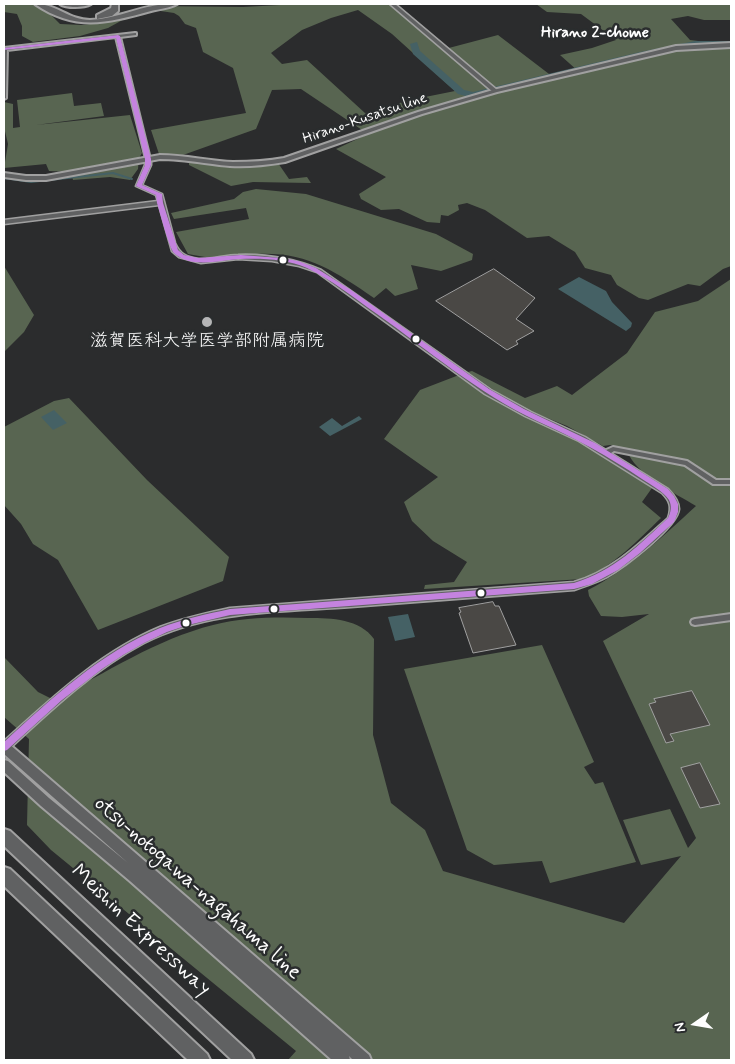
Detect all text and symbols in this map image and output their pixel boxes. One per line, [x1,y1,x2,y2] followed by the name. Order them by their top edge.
[541,24,649,44] district label: Hirano 2-chome
[300,89,430,149] street label: Hirano-Kusatsu line
[278,255,288,265] unlabelled marker
[200,315,214,329] marker: 滋賀医科大学医学部附属病院
[90,331,324,353] place label: 滋賀医科大学医学部附属病院
[411,334,421,344] unlabelled marker
[476,588,486,598] unlabelled marker
[269,604,279,614] unlabelled marker
[181,618,191,628] unlabelled marker
[88,792,306,986] street label: otsu-notogawa-nagahama line
[65,860,215,1002] street label: Meishin Expressway
[670,999,720,1049] north arrow
[671,1021,690,1034] text: N

